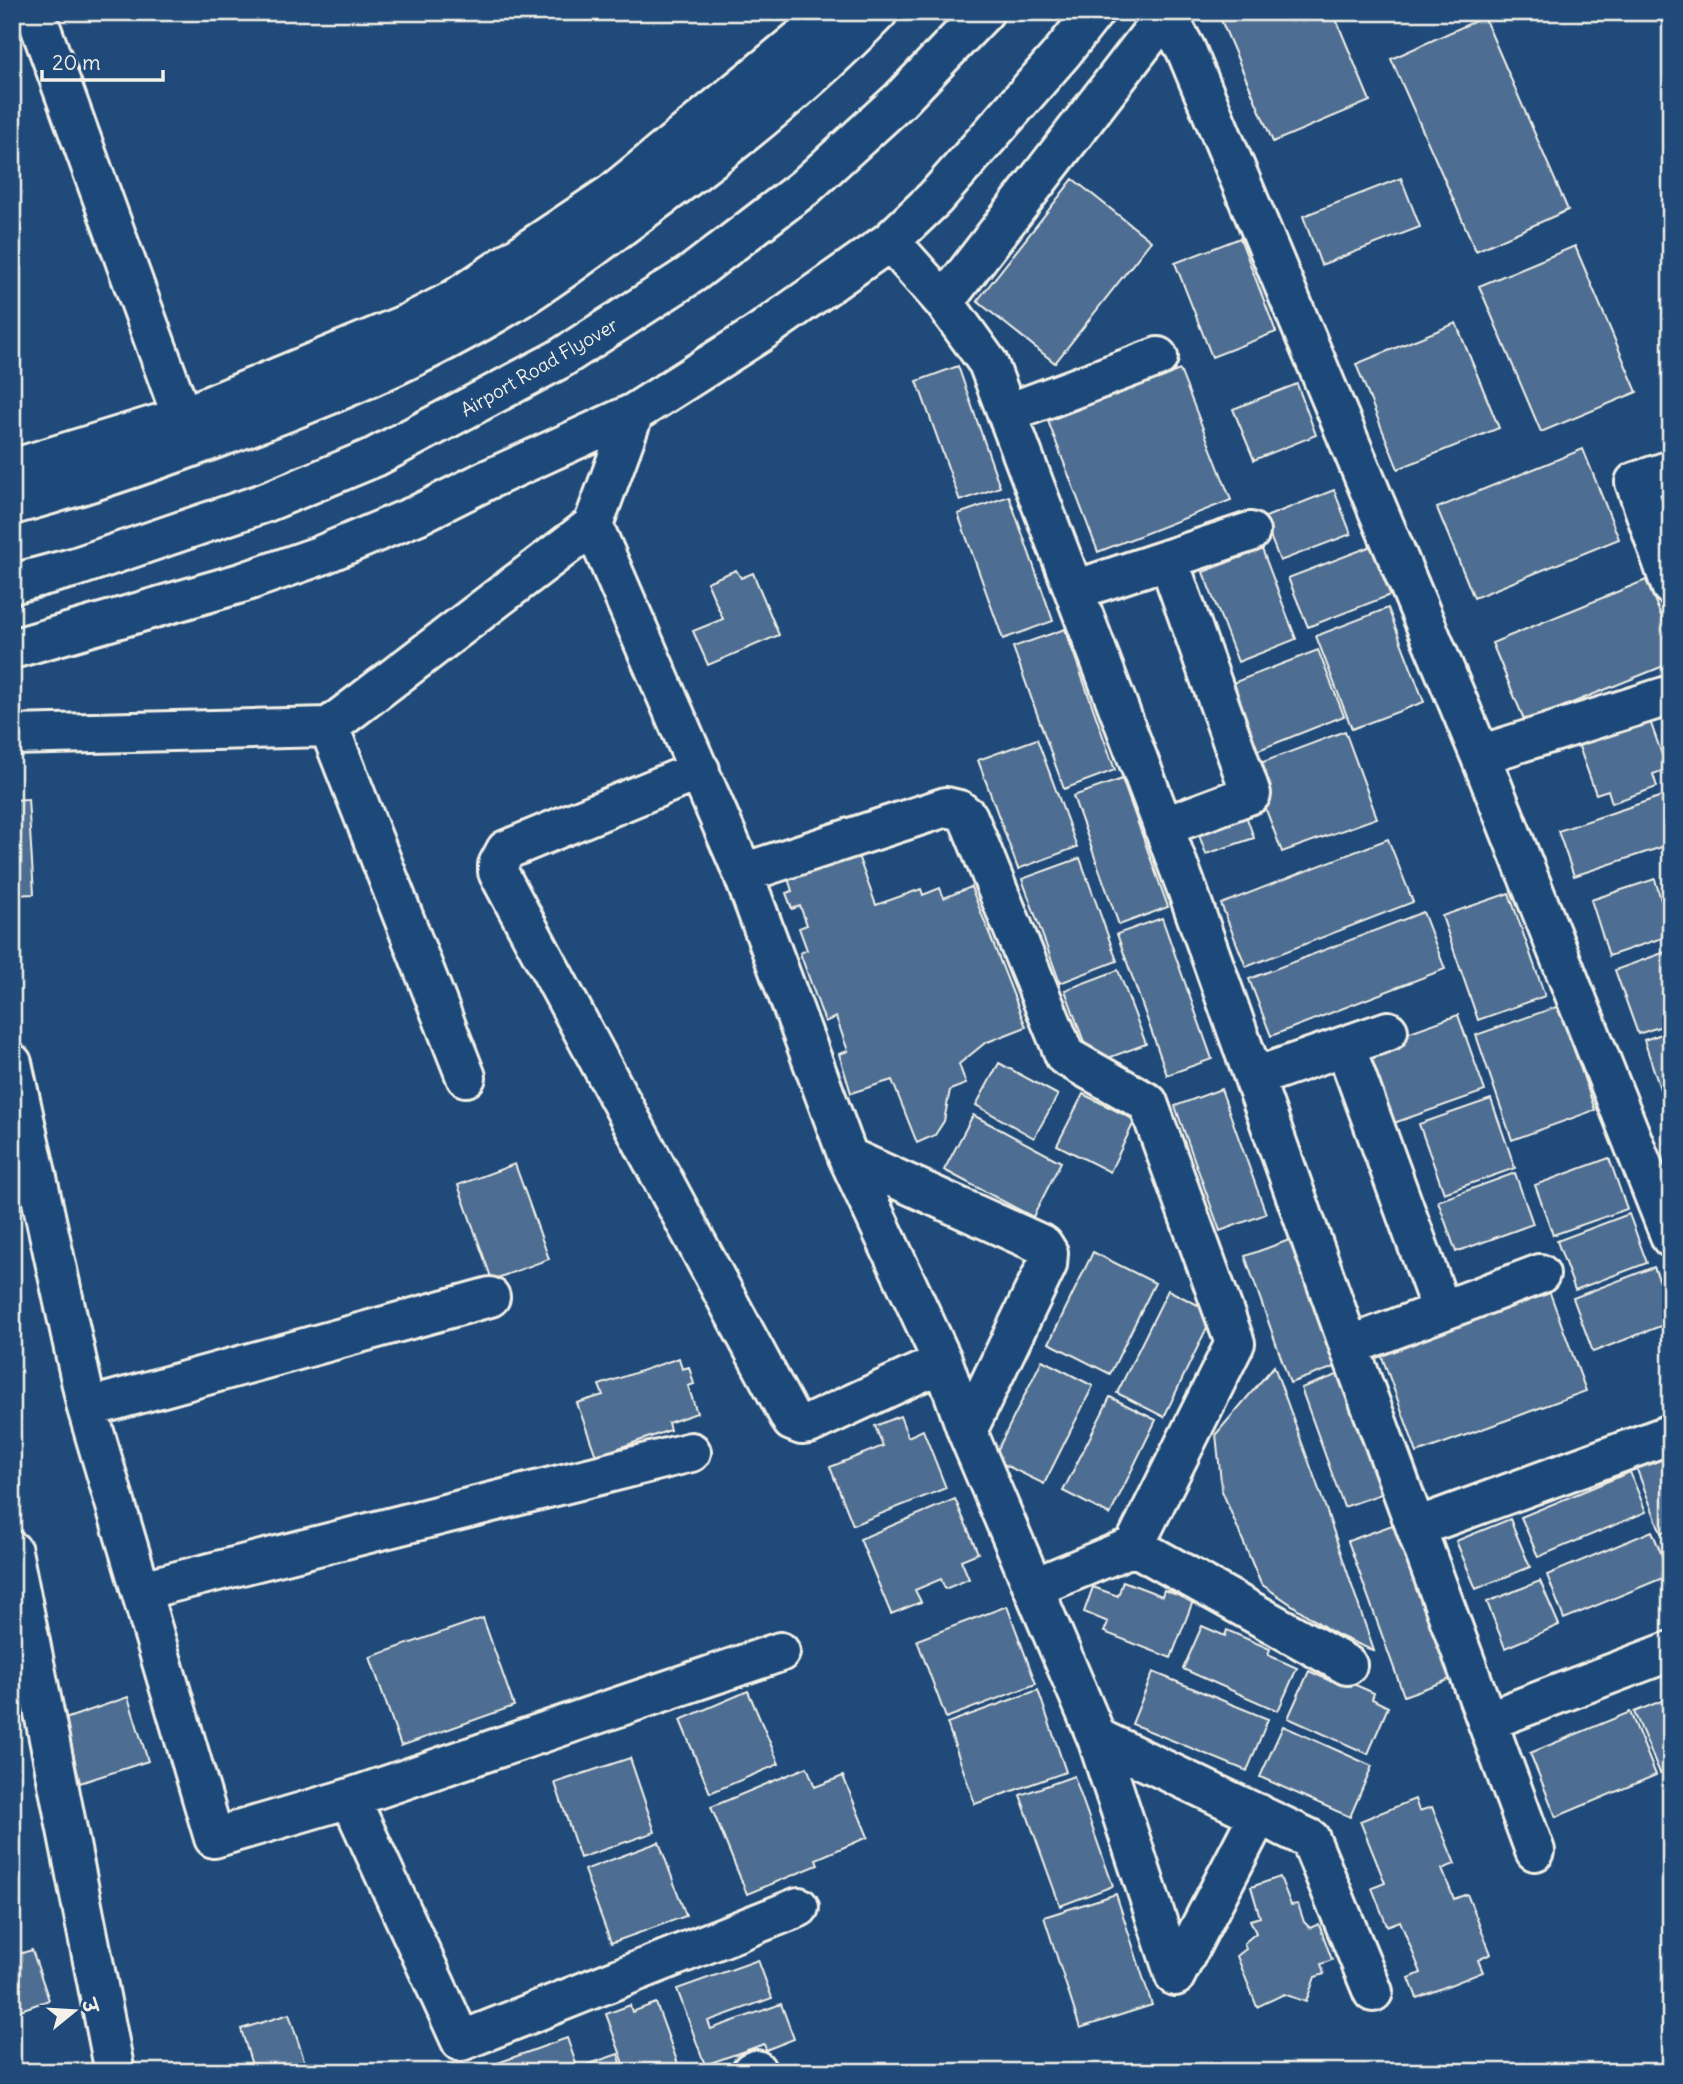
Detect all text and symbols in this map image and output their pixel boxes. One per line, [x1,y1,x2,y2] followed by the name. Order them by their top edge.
[42,38,163,82] scale bar
[52,49,101,76] text: 20 m
[456,312,622,422] street label: Airport Road Flyover
[38,1976,108,2046] north arrow
[76,1994,104,2018] text: उ

